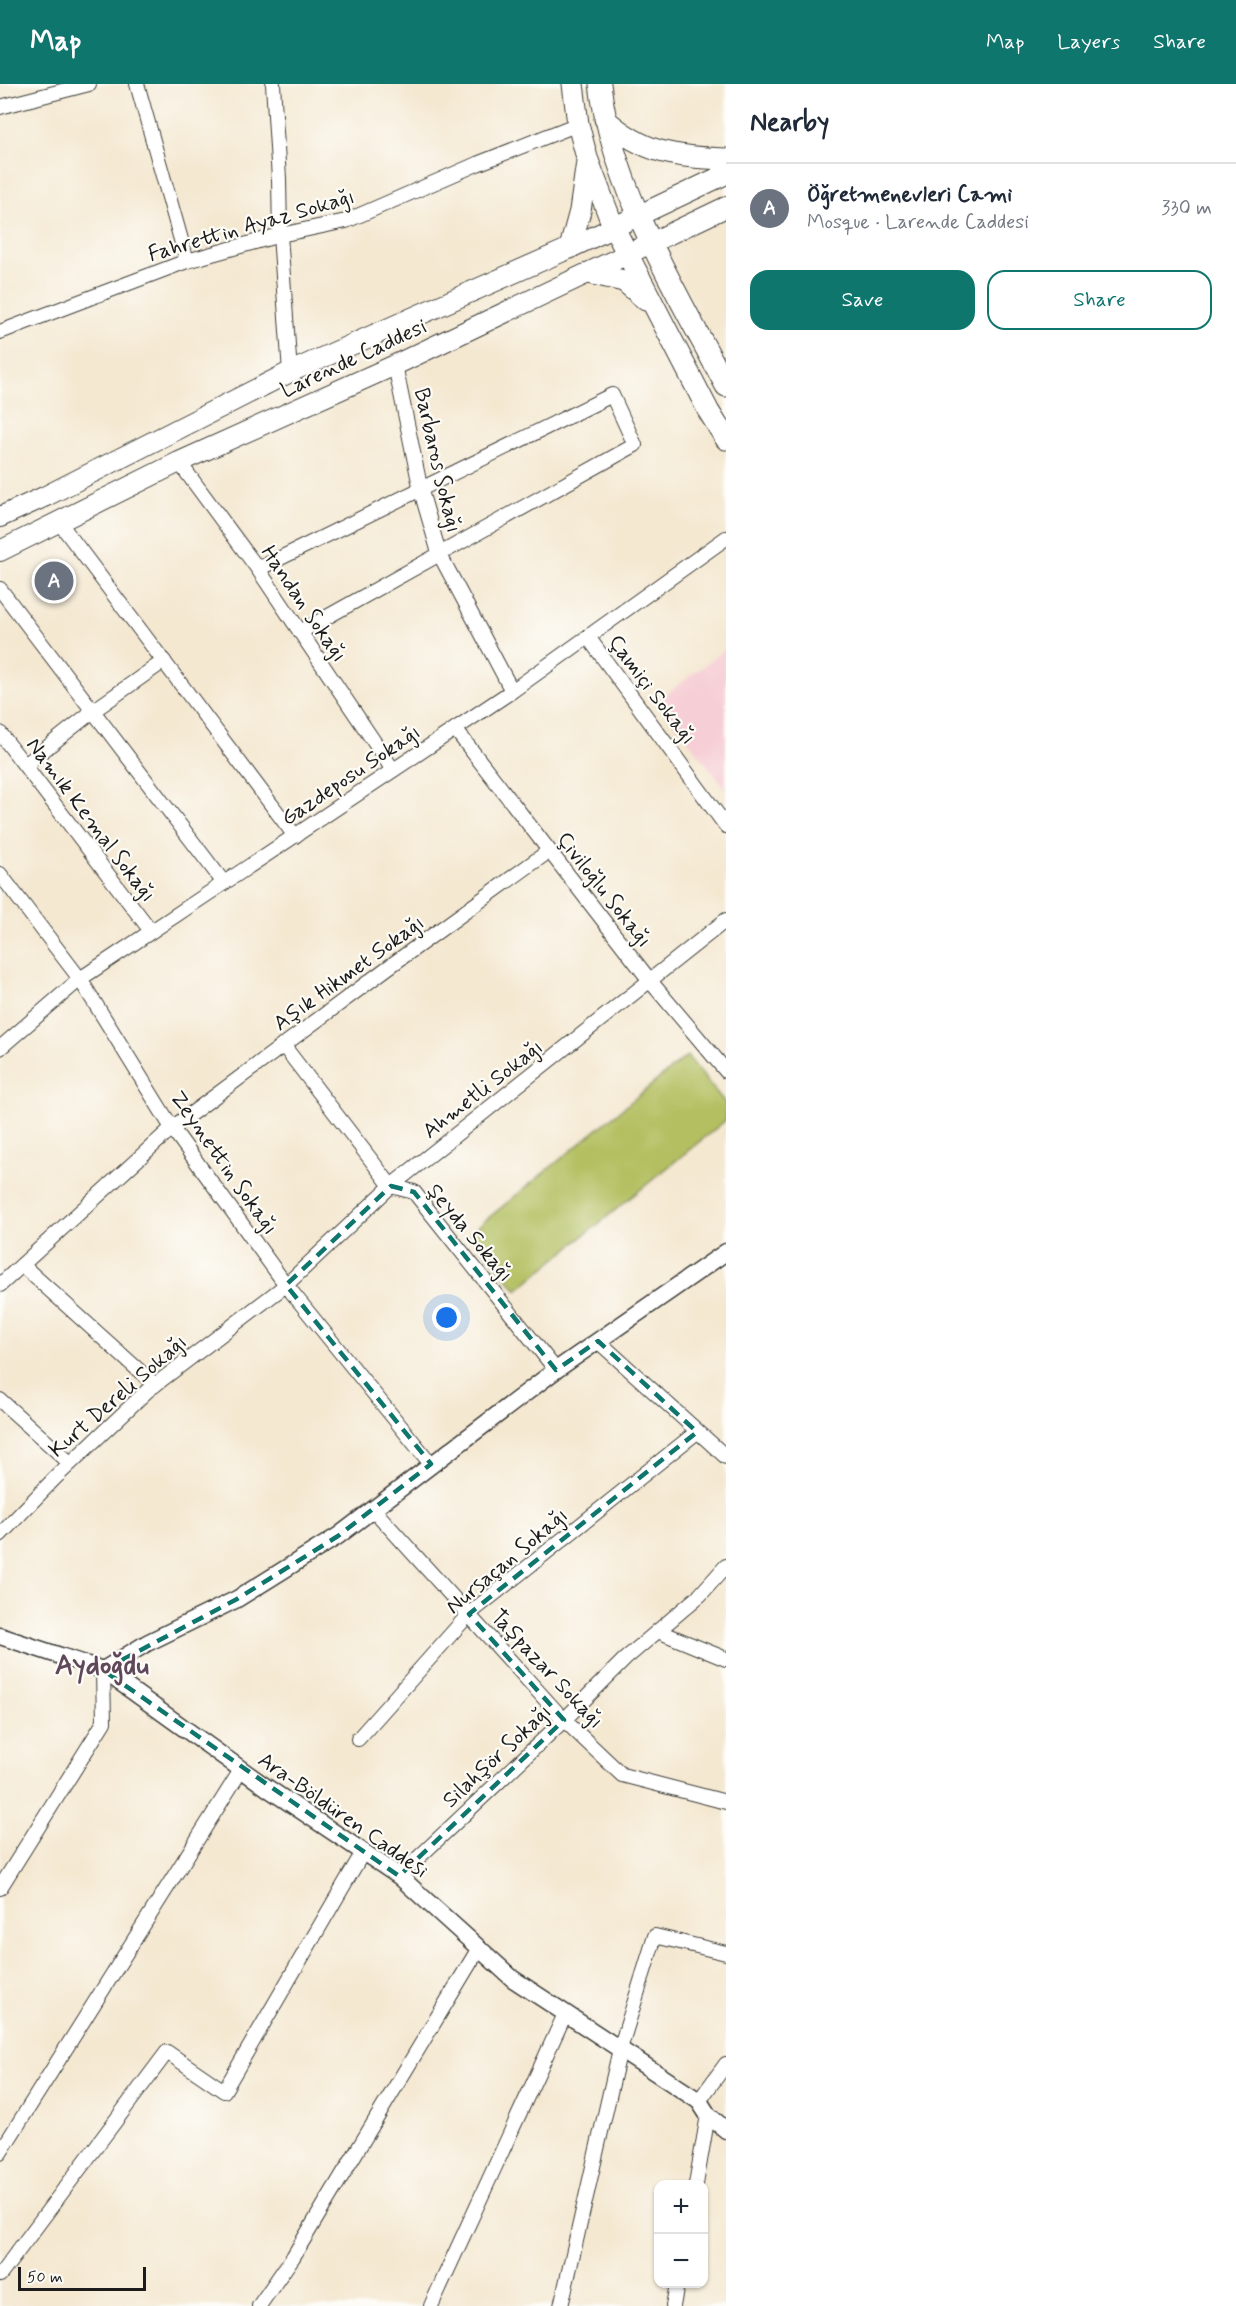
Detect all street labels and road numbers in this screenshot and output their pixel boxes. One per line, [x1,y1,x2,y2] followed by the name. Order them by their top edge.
[145,183,358,270] street label: Fahrettin Ayaz Sokağı
[276,313,431,405] street label: Larende Caddesi
[406,385,467,536] street label: Barbaros Sokağı
[253,540,353,669] street label: Handan Sokağı
[600,630,702,751] street label: Çamiçi Sokağı
[276,719,427,834] street label: Gazdeposu Sokağı
[18,732,162,909] street label: Namık Kemal Sokağı
[549,827,657,954] street label: Çiviloğlu Sokağı
[268,909,431,1039] street label: Aşık Hikmet Sokağı
[417,1034,550,1146] street label: Ahmetli Sokağı
[162,1086,284,1241] street label: Zeynettin Sokağı
[419,1178,519,1289] street label: Şeyda Sokağı
[43,1329,194,1465] street label: Kurt Dereli Sokağı
[440,1502,575,1622] street label: Nursaçan Sokağı
[483,1604,609,1736] street label: Taşpazar Sokağı
[437,1699,559,1815] street label: Silahşör Sokağı
[252,1746,434,1885] street label: Ara-Böldüren Caddesi

